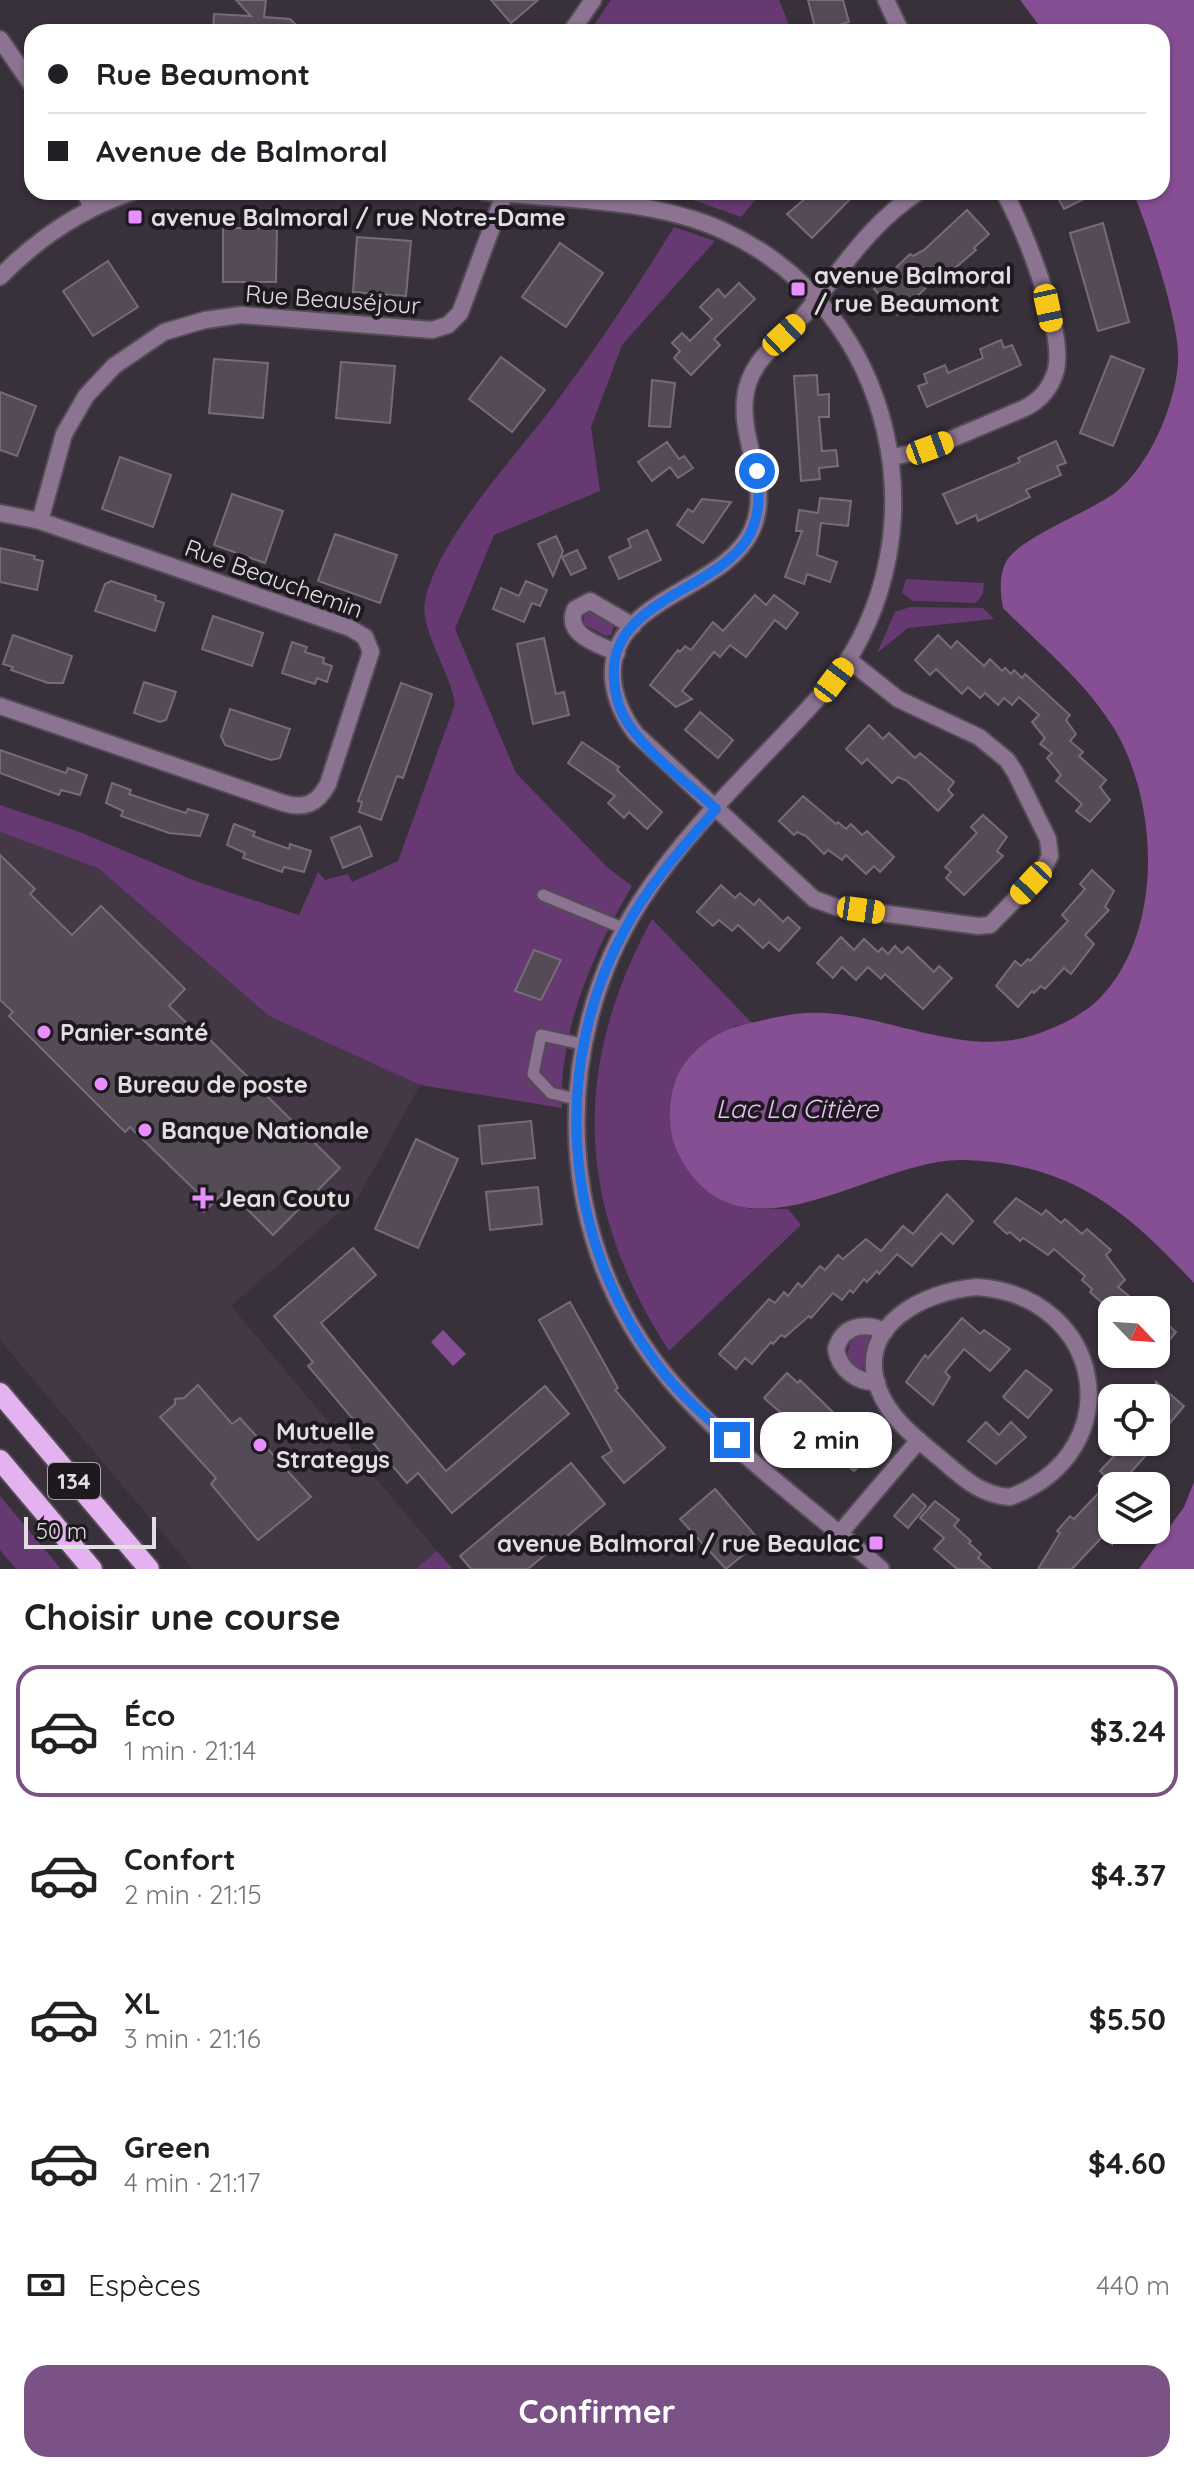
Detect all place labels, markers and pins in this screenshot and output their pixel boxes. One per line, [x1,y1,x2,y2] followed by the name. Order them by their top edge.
[151,202,566,232] place label: avenue Balmoral / rue Notre-Dame
[126,208,144,226] marker: avenue Balmoral / rue Notre-Dame
[814,260,1012,318] place label: avenue Balmoral / rue Beaumont
[789,280,807,298] marker: avenue Balmoral / rue Beaumont
[60,1017,208,1047] place label: Panier-santé
[35,1023,53,1041] marker: Panier-santé
[117,1069,308,1099] place label: Bureau de poste
[92,1075,110,1093] marker: Bureau de poste
[161,1115,369,1145] place label: Banque Nationale
[136,1121,154,1139] marker: Banque Nationale
[219,1183,351,1213] place label: Jean Coutu
[194,1189,212,1207] marker: Jean Coutu
[276,1416,390,1474] place label: Mutuelle Strategys
[251,1436,269,1454] marker: Mutuelle Strategys
[497,1528,860,1558] place label: avenue Balmoral / rue Beaulac
[867,1534,885,1552] marker: avenue Balmoral / rue Beaulac

